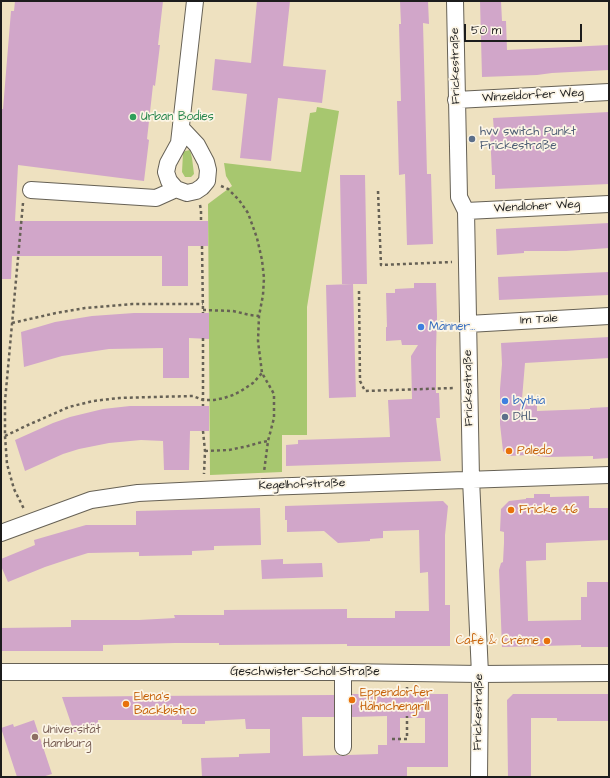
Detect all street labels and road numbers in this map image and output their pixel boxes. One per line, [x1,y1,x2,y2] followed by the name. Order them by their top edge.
[448,27,464,105] street label: Frickestraße
[482,86,584,106] street label: Winzeldorfer Weg
[493,198,581,216] street label: Wendloher Weg
[520,312,558,328] street label: Im Tale
[461,349,477,427] street label: Frickestraße
[258,476,346,494] street label: Kegelhofstraße
[230,665,380,679] street label: Geschwister-Scholl-Straße
[471,673,487,751] street label: Frickestraße

